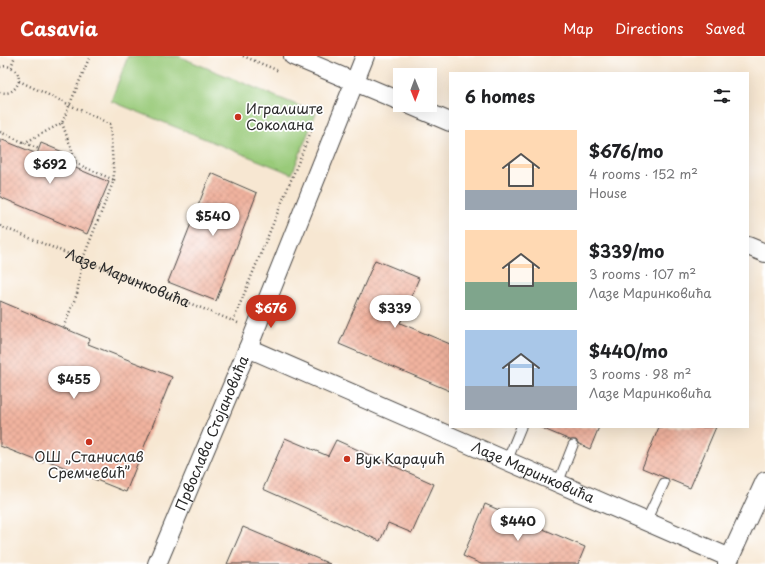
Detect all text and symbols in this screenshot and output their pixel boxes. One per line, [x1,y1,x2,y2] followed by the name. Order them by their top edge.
[20,14,98,42] text: Casavia
[563,18,593,39] text: Map
[615,18,683,39] text: Directions
[705,18,745,39] text: Saved
[393,68,437,112] north arrow
[393,68,437,112] map controls
[465,83,535,109] text: 6 homes
[711,85,733,107] icon: filters
[246,98,323,135] place label: Игралиште Соколана
[233,112,243,122] marker: Игралиште Соколана
[589,138,663,164] text: $676/mo
[497,146,545,194] icon: home
[26,151,74,185] pin: $692
[33,154,67,173] text: $692
[589,164,698,183] text: 4 rooms · 152 m²
[589,183,627,202] text: House
[189,203,237,237] pin: $540
[195,206,231,225] text: $540
[589,238,664,264] text: $339/mo
[63,243,193,312] street label: Лазе Маринковића
[497,246,545,294] icon: home
[589,264,696,283] text: 3 rooms · 107 m²
[589,283,712,302] text: Лазе Маринковића
[247,295,295,329] pin: $676
[371,295,419,329] pin: $339
[255,298,287,317] text: $676
[379,298,411,317] text: $339
[589,338,668,364] text: $440/mo
[497,346,545,394] icon: home
[170,352,254,514] street label: Првослава Стојановића
[589,364,691,383] text: 3 rooms · 98 m²
[50,366,98,400] pin: $455
[57,369,91,388] text: $455
[589,383,712,402] text: Лазе Маринковића
[469,436,598,508] street label: Лазе Маринковића
[84,437,94,447] marker: ОШ „Станислав Сремчевић”
[34,446,144,483] place label: ОШ „Станислав Сремчевић”
[355,448,445,469] place label: Вук Караџић
[342,454,352,464] marker: Вук Караџић
[494,508,542,542] pin: $440
[500,511,536,530] text: $440

